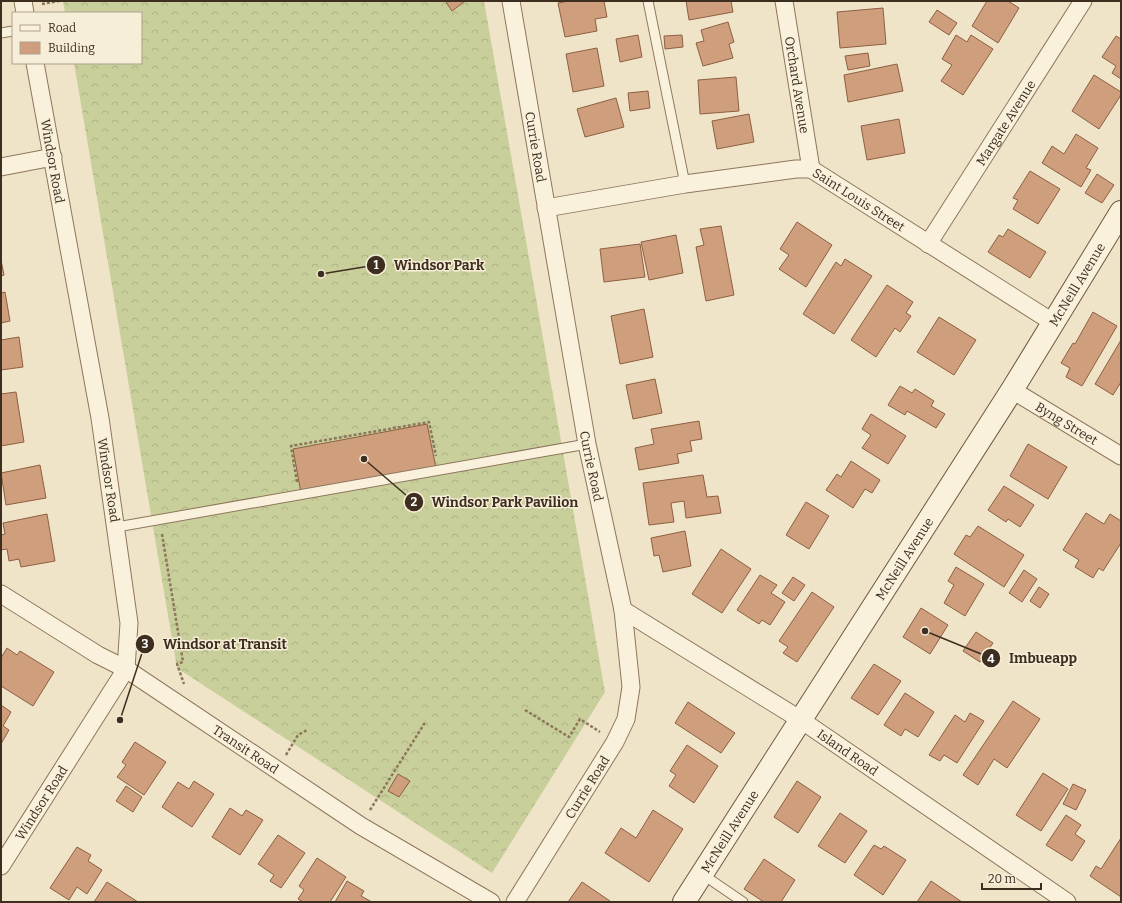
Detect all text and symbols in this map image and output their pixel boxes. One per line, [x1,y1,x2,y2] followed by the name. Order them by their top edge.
[12,12,142,64] legend
[48,21,76,35] text: Road
[782,35,812,135] street label: Orchard Avenue
[48,41,95,55] text: Building
[973,77,1039,168] street label: Margate Avenue
[522,110,549,184] street label: Currie Road
[38,118,67,205] street label: Windsor Road
[810,165,908,235] street label: Saint Louis Street
[1046,240,1108,329] street label: McNeill Avenue
[366,252,492,278] callout: Windsor Park
[394,257,485,274] text: Windsor Park
[373,258,379,272] text: 1
[1033,399,1100,448] street label: Byng Street
[577,430,606,503] street label: Currie Road
[94,437,123,524] street label: Windsor Road
[404,489,587,515] callout: Windsor Park Pavilion
[432,494,578,511] text: Windsor Park Pavilion
[411,495,418,509] text: 2
[873,515,936,603] street label: McNeill Avenue
[135,631,295,657] callout: Windsor at Transit
[163,636,287,653] text: Windsor at Transit
[142,637,149,651] text: 3
[981,645,1085,671] callout: Imbueapp
[1009,650,1078,667] text: Imbueapp
[987,652,995,666] text: 4
[210,722,282,777] street label: Transit Road
[814,726,881,779] street label: Island Road
[562,753,613,822] street label: Currie Road
[12,763,71,843] street label: Windsor Road
[698,787,762,876] street label: McNeill Avenue
[982,865,1041,891] scale bar
[988,872,1017,886] text: 20 m

